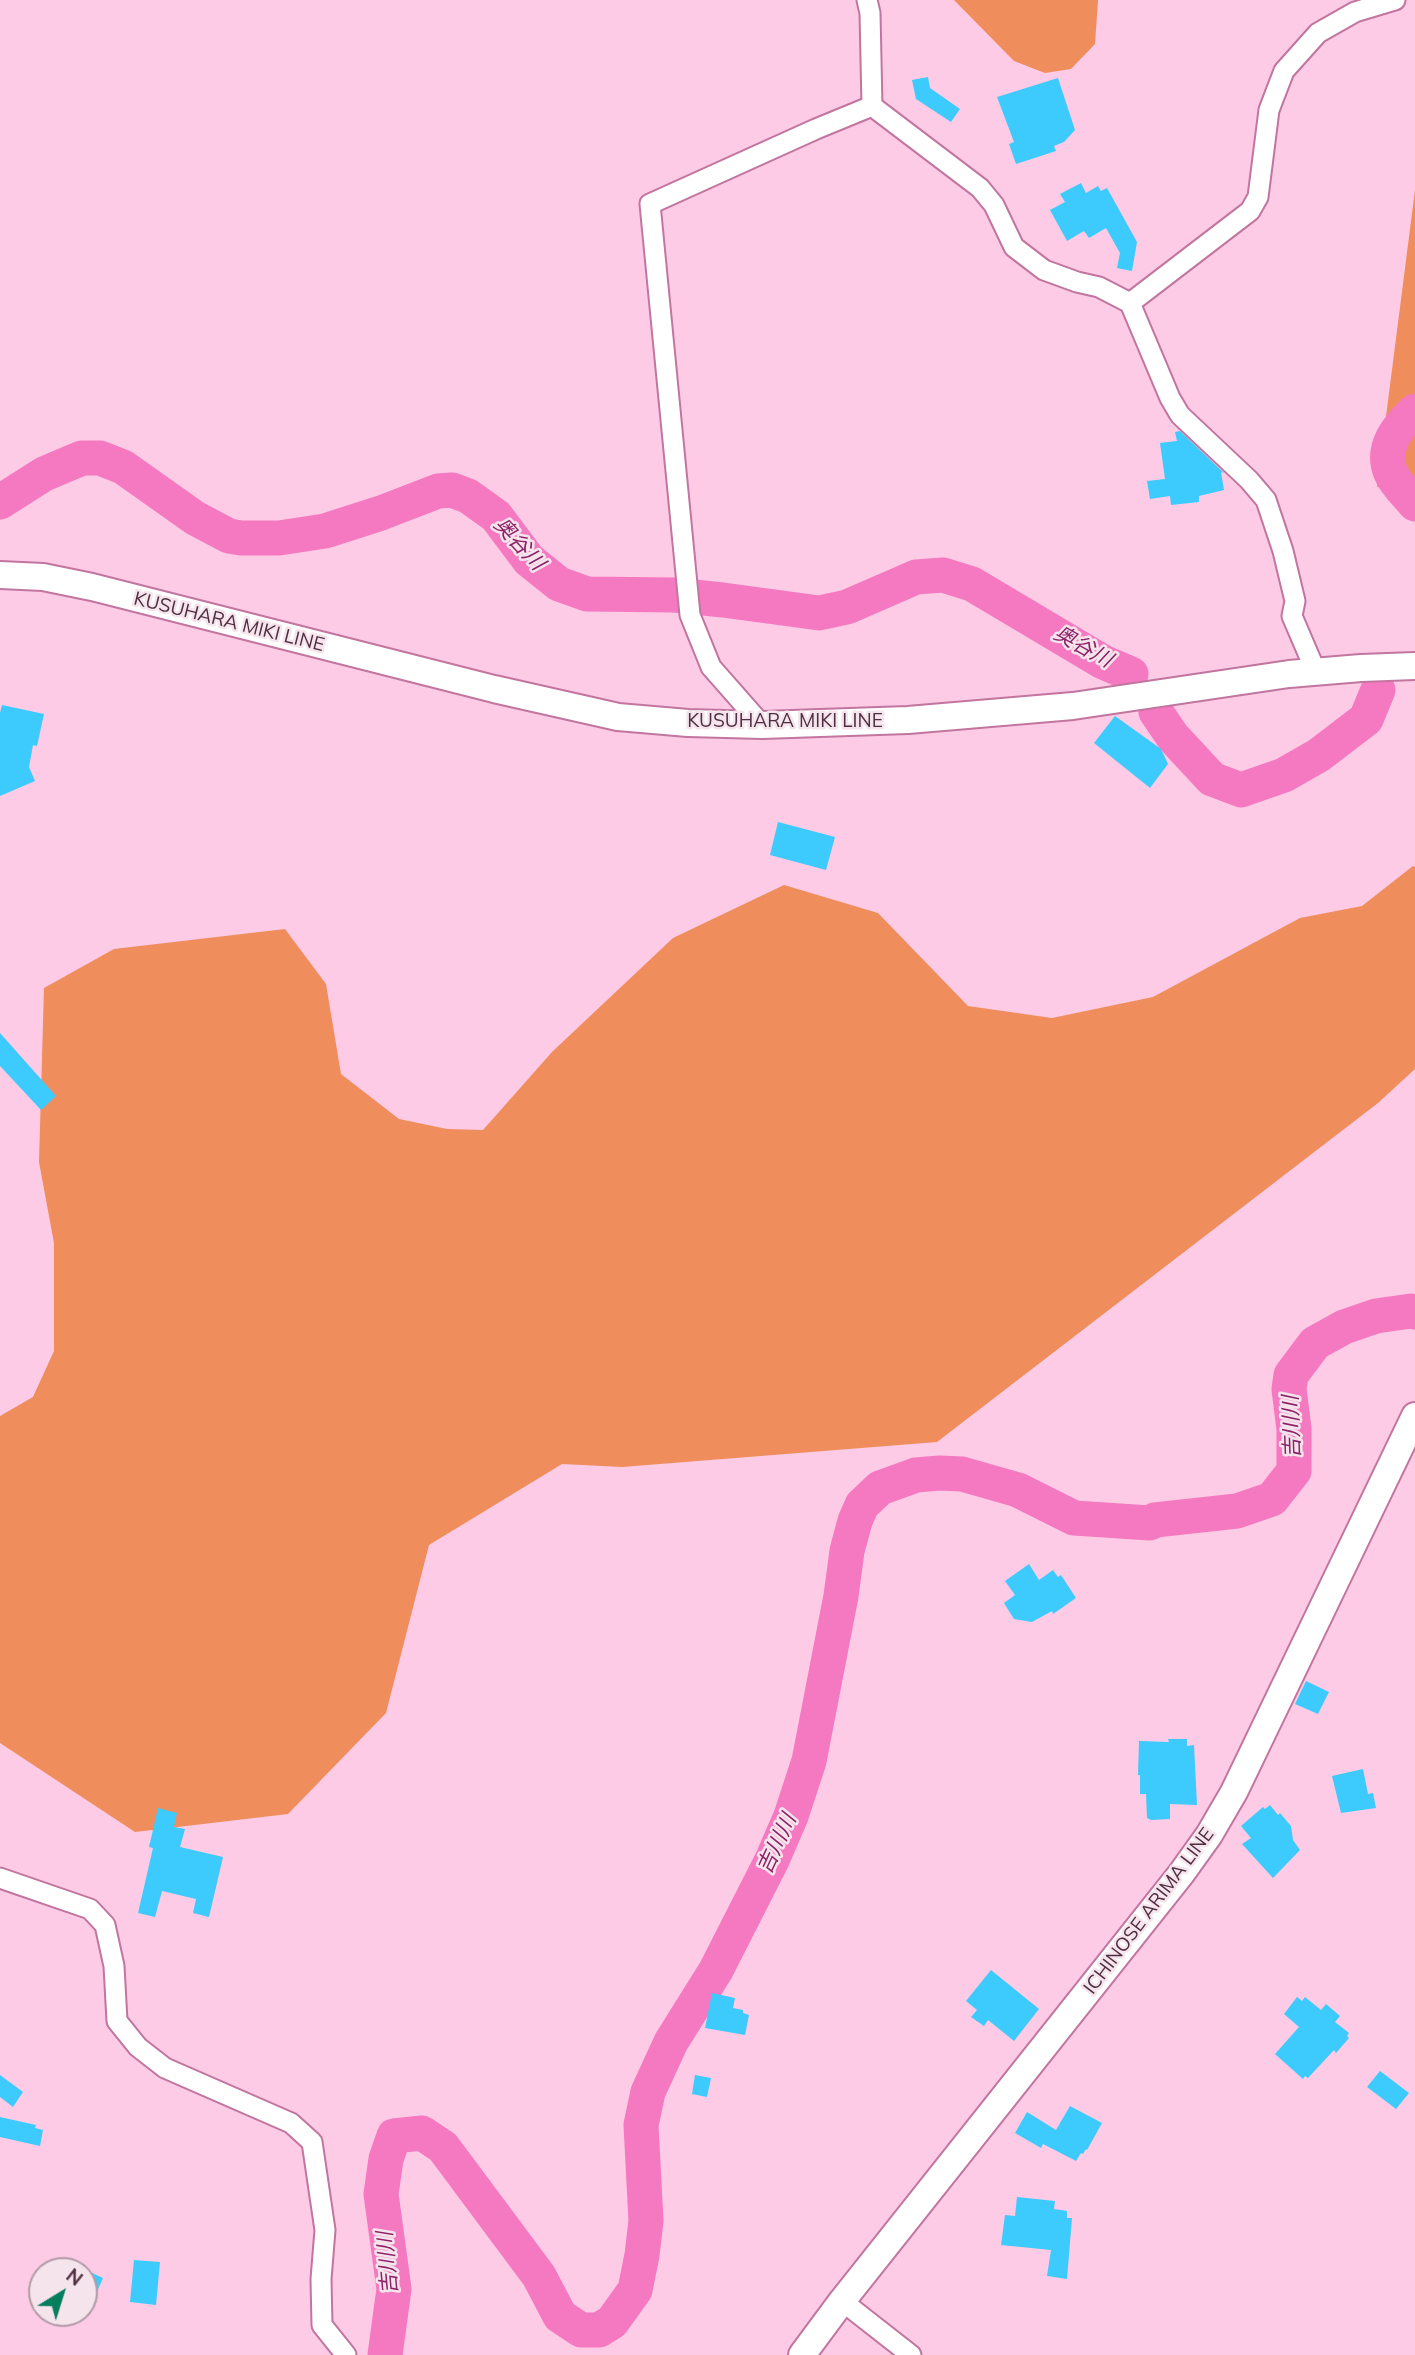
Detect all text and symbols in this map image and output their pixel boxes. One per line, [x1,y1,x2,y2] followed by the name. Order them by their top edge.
[488,512,550,576] water label: 奥谷川
[131,587,327,657] street label: KUSUHARA MIKI LINE
[1049,621,1117,673] water label: 奥谷川
[687,710,883,732] street label: KUSUHARA MIKI LINE
[1278,1395,1306,1459] water label: 吉川川
[752,1810,802,1878] water label: 吉川川
[1079,1823,1219,1999] street label: ICHINOSE ARIMA LINE
[373,2231,403,2295] water label: 吉川川
[28,2257,98,2327] north arrow
[62,2263,88,2291] text: N

